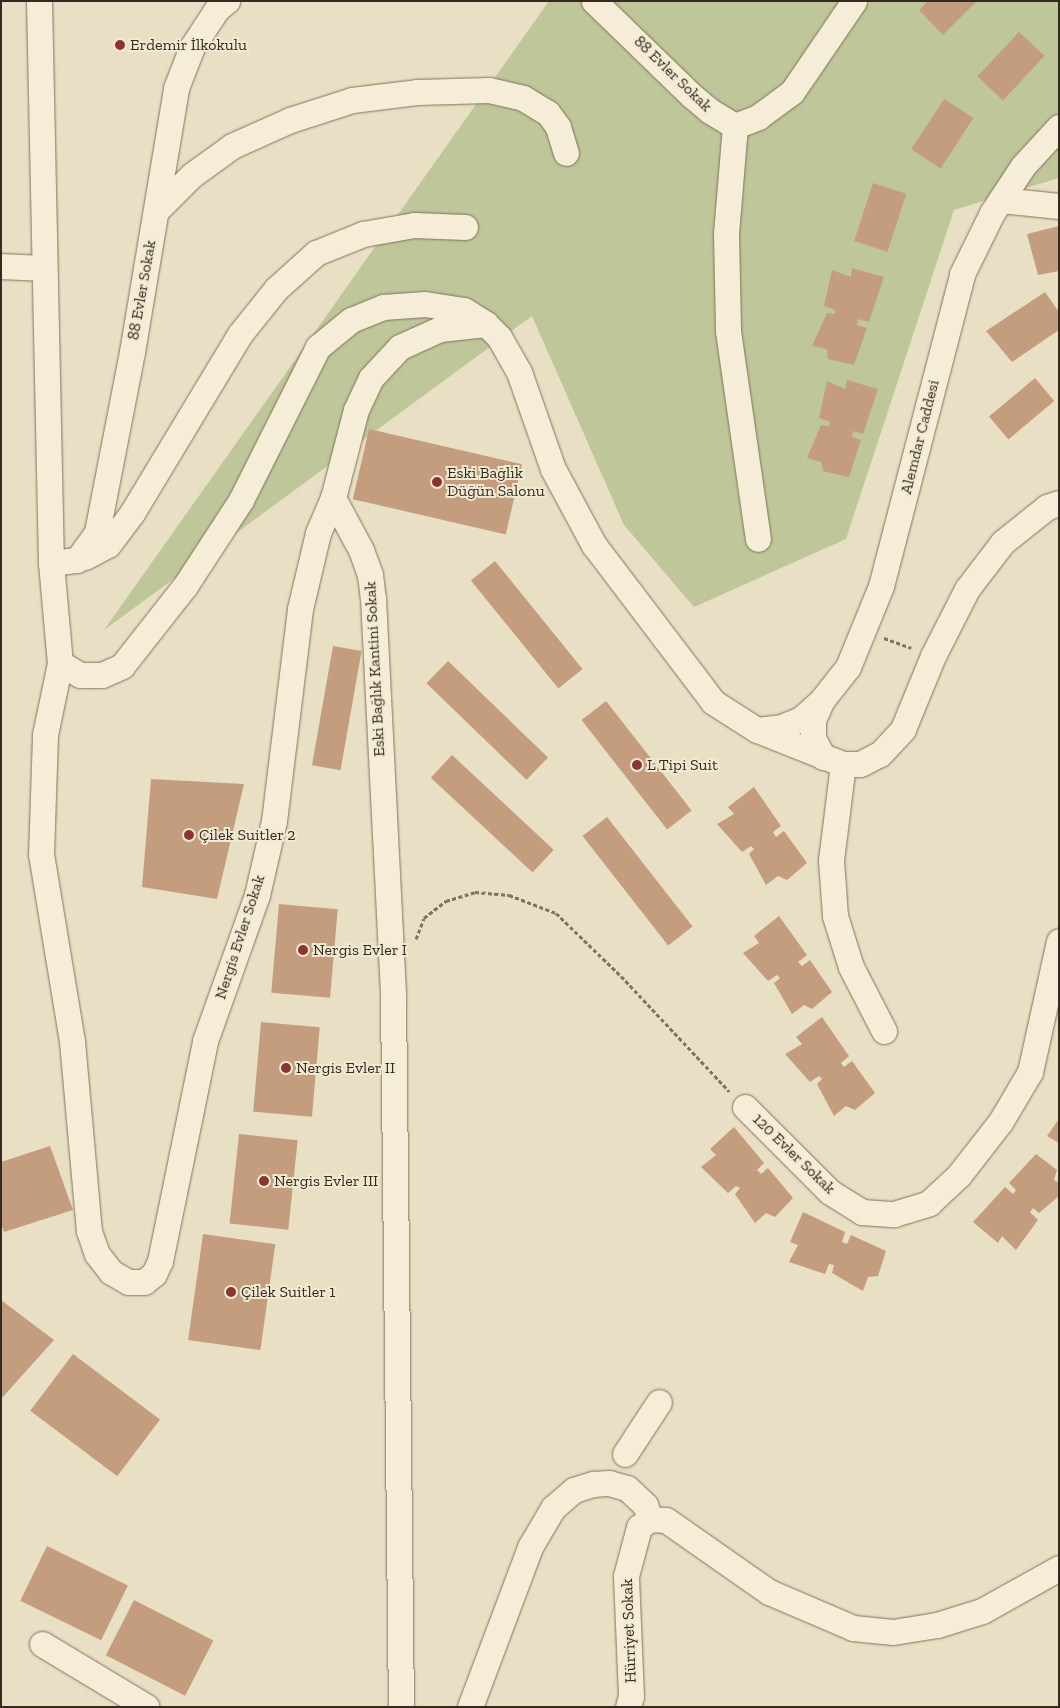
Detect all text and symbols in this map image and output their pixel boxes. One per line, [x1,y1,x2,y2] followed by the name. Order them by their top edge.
[630,32,716,116] street label: 88 Evler Sokak
[130,35,247,55] place label: Erdemir İlkokulu
[114,39,126,51] marker: Erdemir İlkokulu
[124,238,160,342] street label: 88 Evler Sokak
[896,378,944,496] street label: Alemdar Caddesi
[447,463,545,501] place label: Eski Bağlık Düğün Salonu
[431,476,443,488] marker: Eski Bağlık Düğün Salonu
[361,581,389,757] street label: Eski Bağlık Kantini Sokak
[647,755,719,775] place label: L Tipi Suit
[631,759,643,771] marker: L Tipi Suit
[199,825,296,845] place label: Çilek Suitler 2
[183,829,195,841] marker: Çilek Suitler 2
[211,872,269,1002] street label: Nergis Evler Sokak
[313,940,407,960] place label: Nergis Evler I
[297,944,309,956] marker: Nergis Evler I
[296,1058,395,1078] place label: Nergis Evler II
[280,1062,292,1074] marker: Nergis Evler II
[749,1110,839,1198] street label: 120 Evler Sokak
[274,1171,378,1191] place label: Nergis Evler III
[258,1175,270,1187] marker: Nergis Evler III
[241,1282,336,1302] place label: Çilek Suitler 1
[225,1286,237,1298] marker: Çilek Suitler 1
[618,1578,640,1684] street label: Hürriyet Sokak

